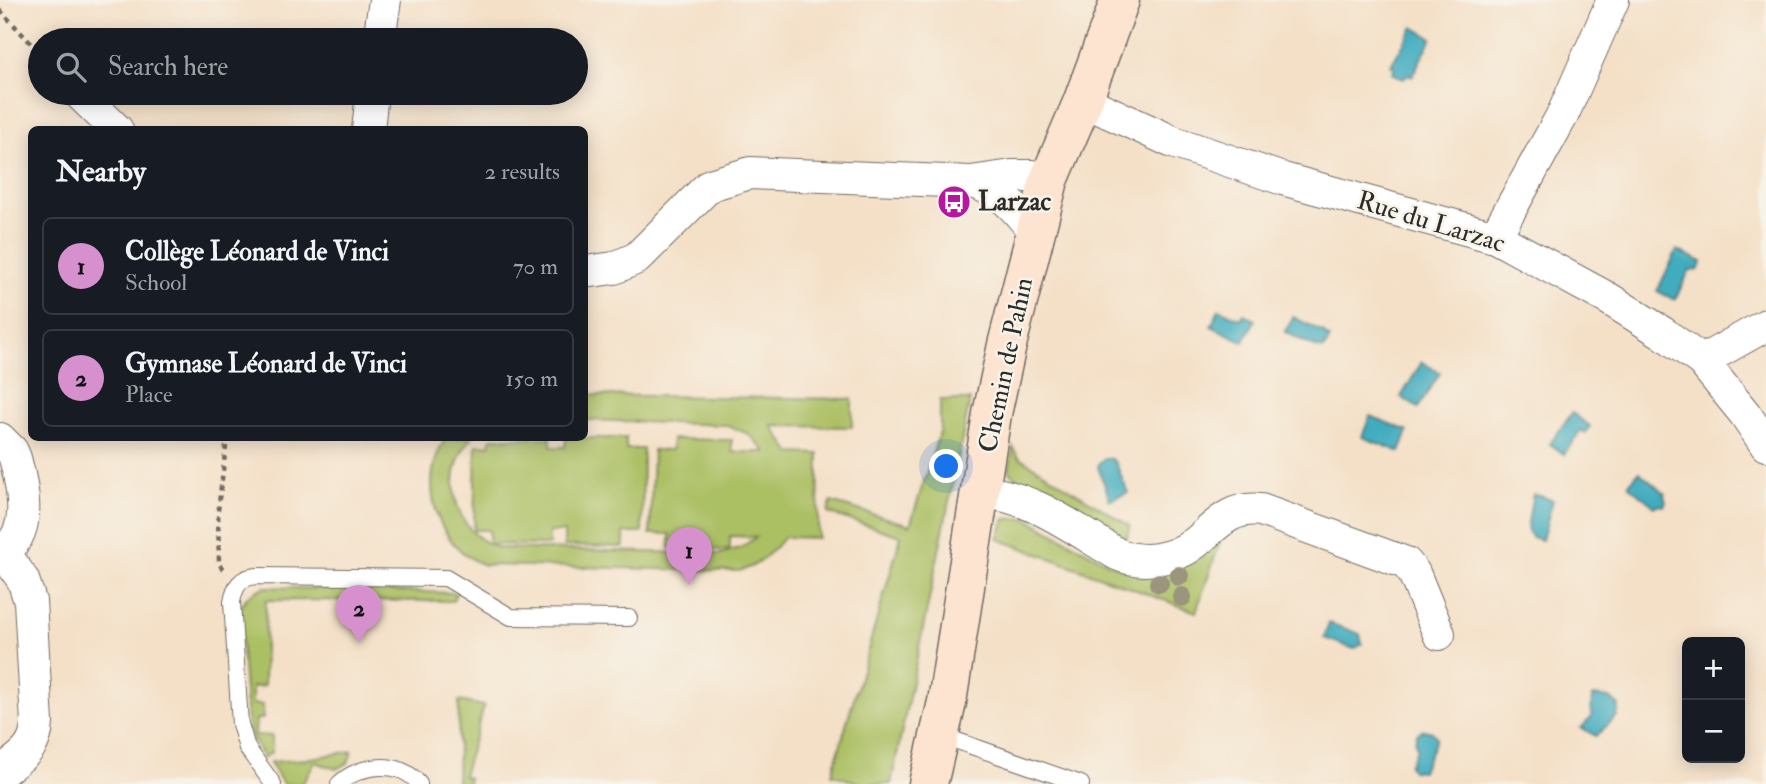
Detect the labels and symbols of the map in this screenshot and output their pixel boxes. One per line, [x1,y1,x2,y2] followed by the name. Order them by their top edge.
[935,183,973,221] bus stop icon: Larzac
[1353,184,1509,260] street label: Rue du Larzac
[978,186,1051,218] place label: Larzac
[972,275,1040,455] street label: Chemin de Pahin
[929,449,963,483] your location
[666,527,712,585] pin: 1
[336,585,382,643] pin: 2

